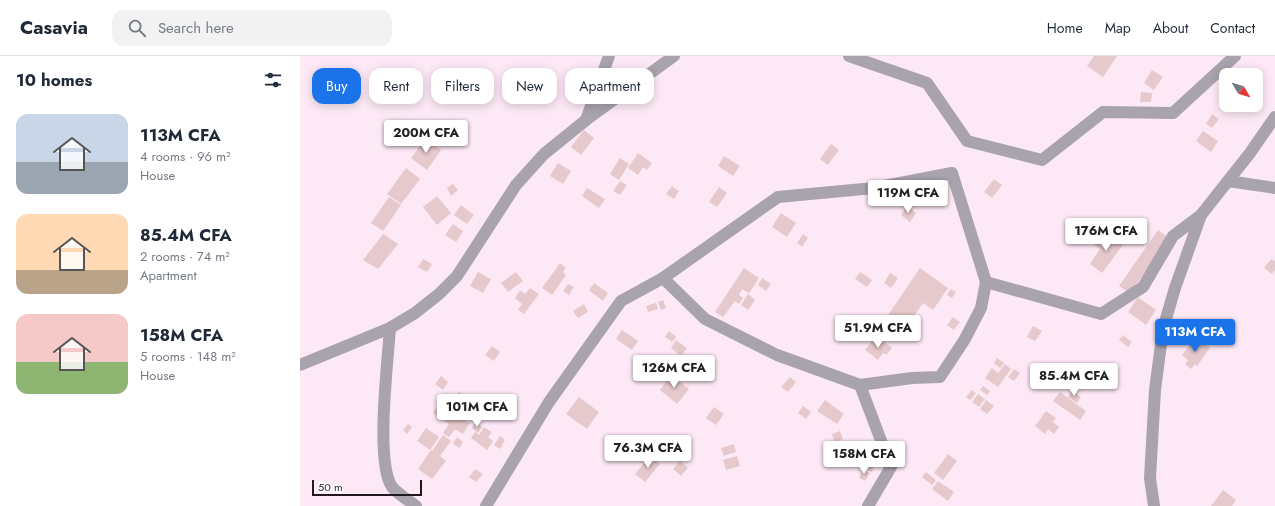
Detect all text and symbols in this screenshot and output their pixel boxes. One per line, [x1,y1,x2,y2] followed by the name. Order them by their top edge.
[112,10,392,46] search box
[20,14,88,41] text: Casavia
[126,17,148,39] icon: search
[158,17,234,39] text: Search here
[1047,18,1083,38] text: Home
[1105,18,1131,38] text: Map
[1153,18,1188,38] text: About
[1210,18,1255,38] text: Contact
[16,68,92,92] text: 10 homes
[312,68,361,104] chip: Buy
[369,68,423,104] chip: Rent
[431,68,494,104] chip: Filters
[502,68,557,104] chip: New
[565,68,654,104] chip: Apartment
[1219,68,1263,112] north arrow
[1219,68,1263,112] map controls
[262,69,284,91] icon: filters
[385,120,467,154] pin: 200M CFA
[140,123,221,147] text: 113M CFA
[393,123,459,142] text: 200M CFA
[48,130,96,178] icon: home
[140,147,231,166] text: 4 rooms · 96 m²
[140,166,175,185] text: House
[867,180,949,214] pin: 119M CFA
[877,183,939,202] text: 119M CFA
[1065,218,1147,252] pin: 176M CFA
[1074,221,1138,240] text: 176M CFA
[140,223,232,247] text: 85.4M CFA
[48,230,96,278] icon: home
[140,247,230,266] text: 2 rooms · 74 m²
[140,266,197,285] text: Apartment
[832,315,924,349] pin: 51.9M CFA
[844,318,912,337] text: 51.9M CFA
[1154,319,1236,353] pin: 113M CFA
[1164,322,1226,341] text: 113M CFA
[140,323,223,347] text: 158M CFA
[48,330,96,378] icon: home
[140,347,236,366] text: 5 rooms · 148 m²
[633,355,715,389] pin: 126M CFA
[642,358,706,377] text: 126M CFA
[1028,363,1120,397] pin: 85.4M CFA
[140,366,175,385] text: House
[1039,366,1109,385] text: 85.4M CFA
[436,394,518,428] pin: 101M CFA
[446,397,508,416] text: 101M CFA
[602,435,694,469] pin: 76.3M CFA
[613,438,683,457] text: 76.3M CFA
[823,441,905,475] pin: 158M CFA
[832,444,896,463] text: 158M CFA
[312,478,422,497] scale bar
[318,479,343,495] text: 50 m

